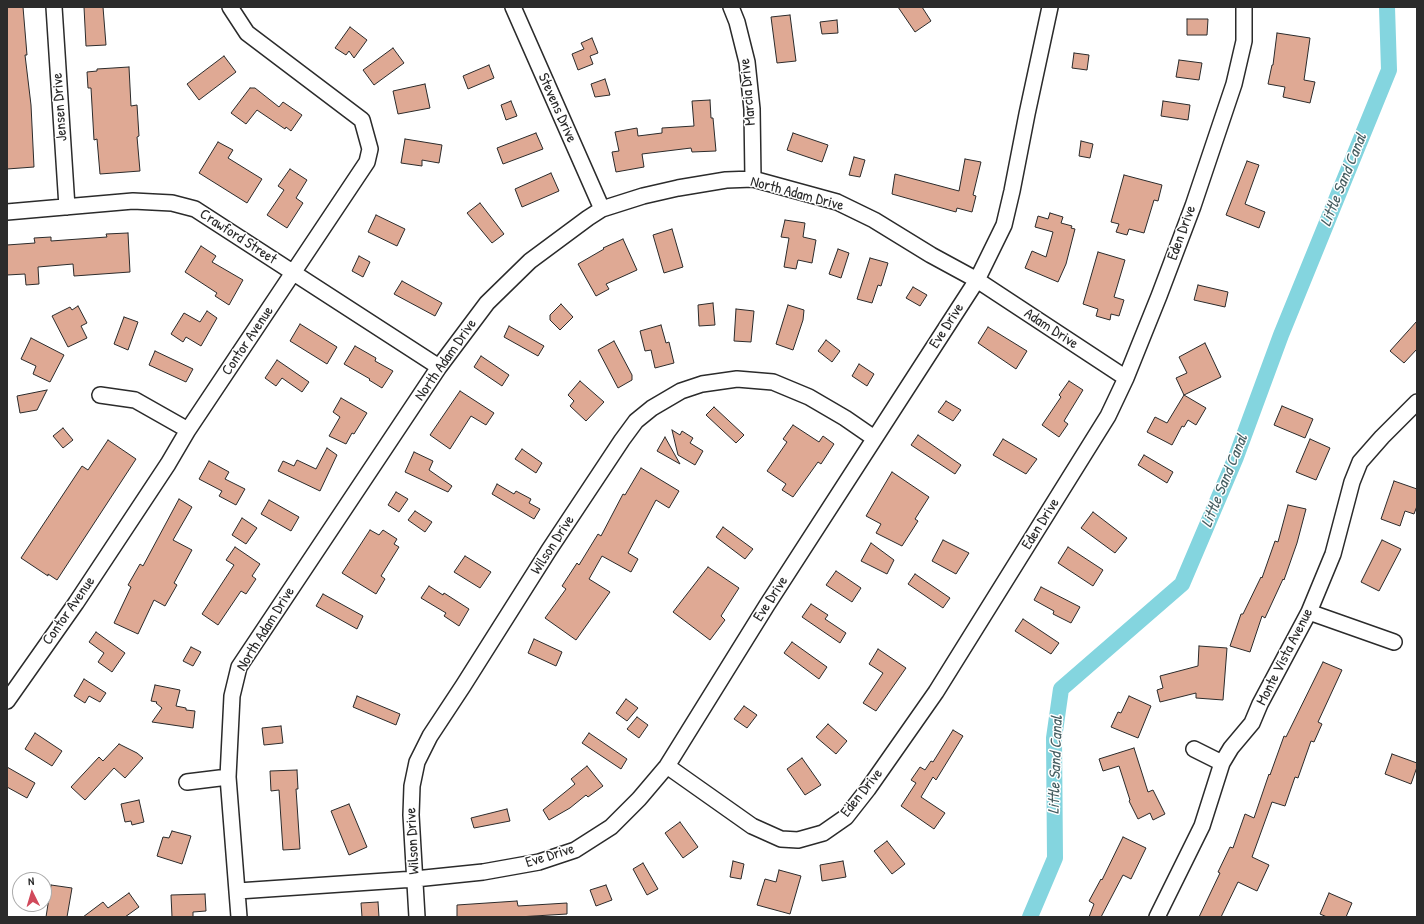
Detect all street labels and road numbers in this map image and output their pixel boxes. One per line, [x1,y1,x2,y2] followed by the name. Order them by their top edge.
[736,58,760,126] street label: Marcia Drive
[534,70,580,146] street label: Stevens Drive
[49,72,71,142] street label: Jensen Drive
[748,173,846,215] street label: North Adam Drive
[1164,203,1200,263] street label: Eden Drive
[196,205,280,269] street label: Crawford Street
[926,300,968,352] street label: Eve Drive
[218,303,278,379] street label: Contor Avenue
[1021,305,1081,353] street label: Adam Drive
[411,316,481,404] street label: North Adam Drive
[1018,495,1064,553] street label: Eden Drive
[527,512,579,578] street label: Wilson Drive
[39,573,99,649] street label: Contor Avenue
[750,573,792,625] street label: Eve Drive
[233,584,299,674] street label: North Adam Drive
[1253,606,1317,708] street label: Monte Vista Avenue
[837,765,887,821] street label: Eden Drive
[402,807,424,875] street label: Wilson Drive
[523,840,577,872] street label: Eve Drive

